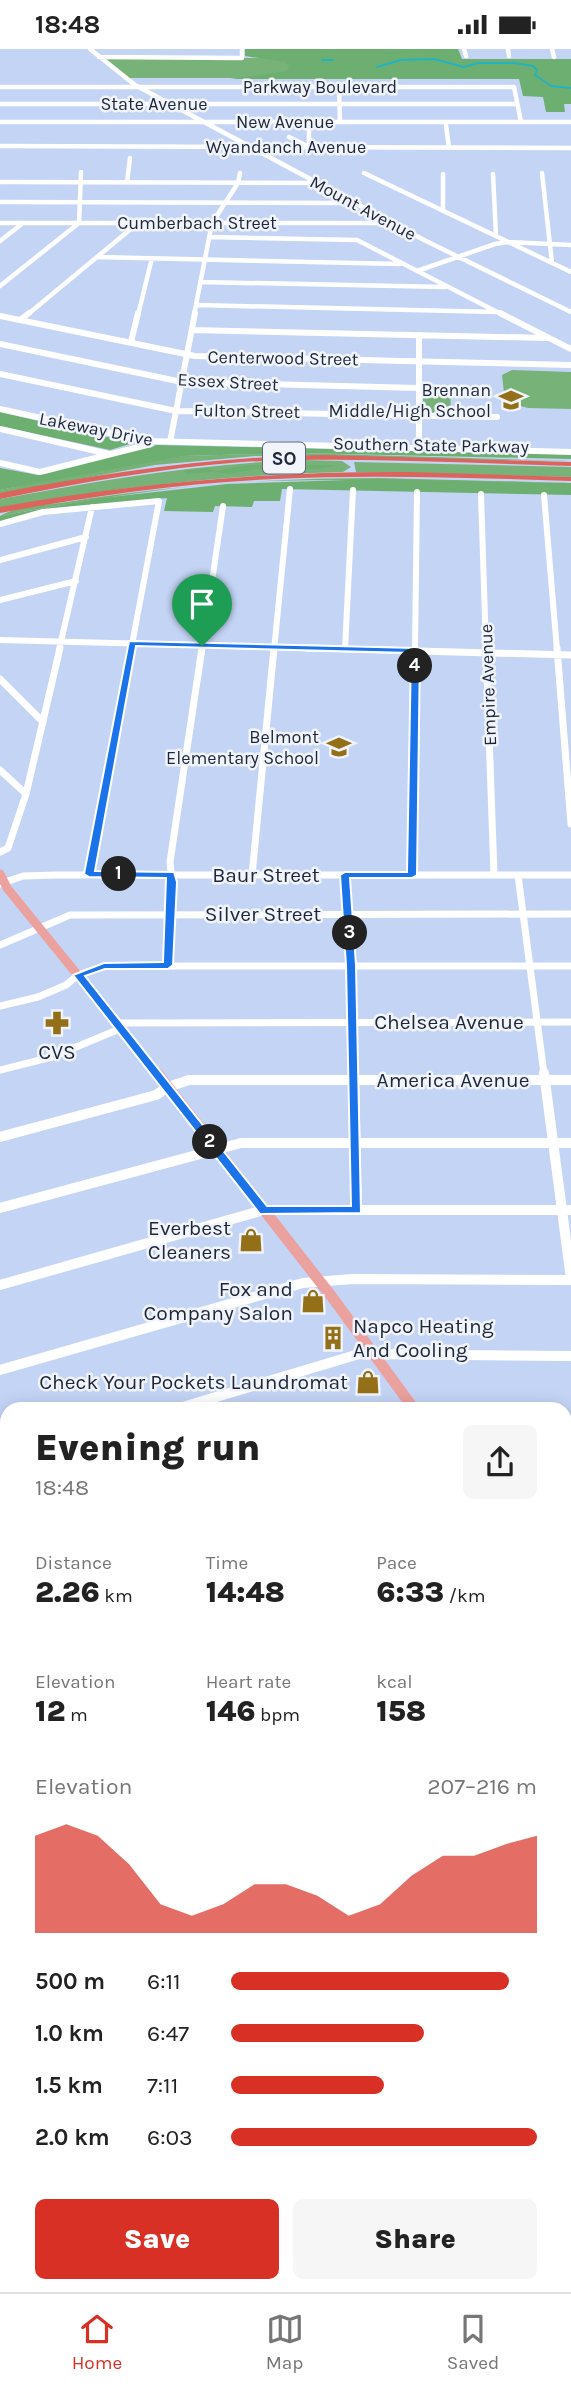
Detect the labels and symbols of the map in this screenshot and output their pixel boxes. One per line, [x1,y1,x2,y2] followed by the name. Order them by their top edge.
[243,76,397,98] street label: Parkway Boulevard
[100,93,208,115] street label: State Avenue
[236,111,334,133] street label: New Avenue
[206,136,366,158] street label: Wyandanch Avenue
[306,171,420,245] street label: Mount Avenue
[117,212,277,234] street label: Cumberbach Street
[207,346,359,370] street label: Centerwood Street
[177,368,279,396] street label: Essex Street
[329,379,491,422] place label: Brennan Middle/High School
[497,386,525,414] school or university icon: Brennan Middle/High School
[194,399,300,423] street label: Fulton Street
[37,407,155,451] street label: Lakeway Drive
[333,432,530,458] street label: Southern State Parkway
[263,443,305,473] road number: SO
[172,574,232,646] pin
[475,624,501,746] street label: Empire Avenue
[398,649,432,683] pin: 4
[166,726,319,769] place label: Belmont Elementary School
[325,733,353,761] school or university icon: Belmont Elementary School
[102,857,136,891] pin: 1
[212,863,320,887] street label: Baur Street
[205,902,321,926] street label: Silver Street
[332,915,368,951] pin: 3
[43,1009,71,1037] pharmacy icon: CVS
[374,1010,524,1034] street label: Chelsea Avenue
[38,1040,76,1064] place label: CVS
[377,1068,529,1092] street label: America Avenue
[192,1125,228,1159] pin: 2
[148,1216,231,1264] place label: Everbest Cleaners
[237,1226,265,1254] shop icon: Everbest Cleaners
[143,1277,293,1325] place label: Fox and Company Salon
[299,1287,327,1315] shop icon: Fox and Company Salon
[353,1314,494,1362] place label: Napco Heating And Cooling
[319,1324,347,1352] building icon: Napco Heating And Cooling
[354,1368,382,1396] shop icon: Check Your Pockets Laundromat
[39,1370,348,1394] place label: Check Your Pockets Laundromat

